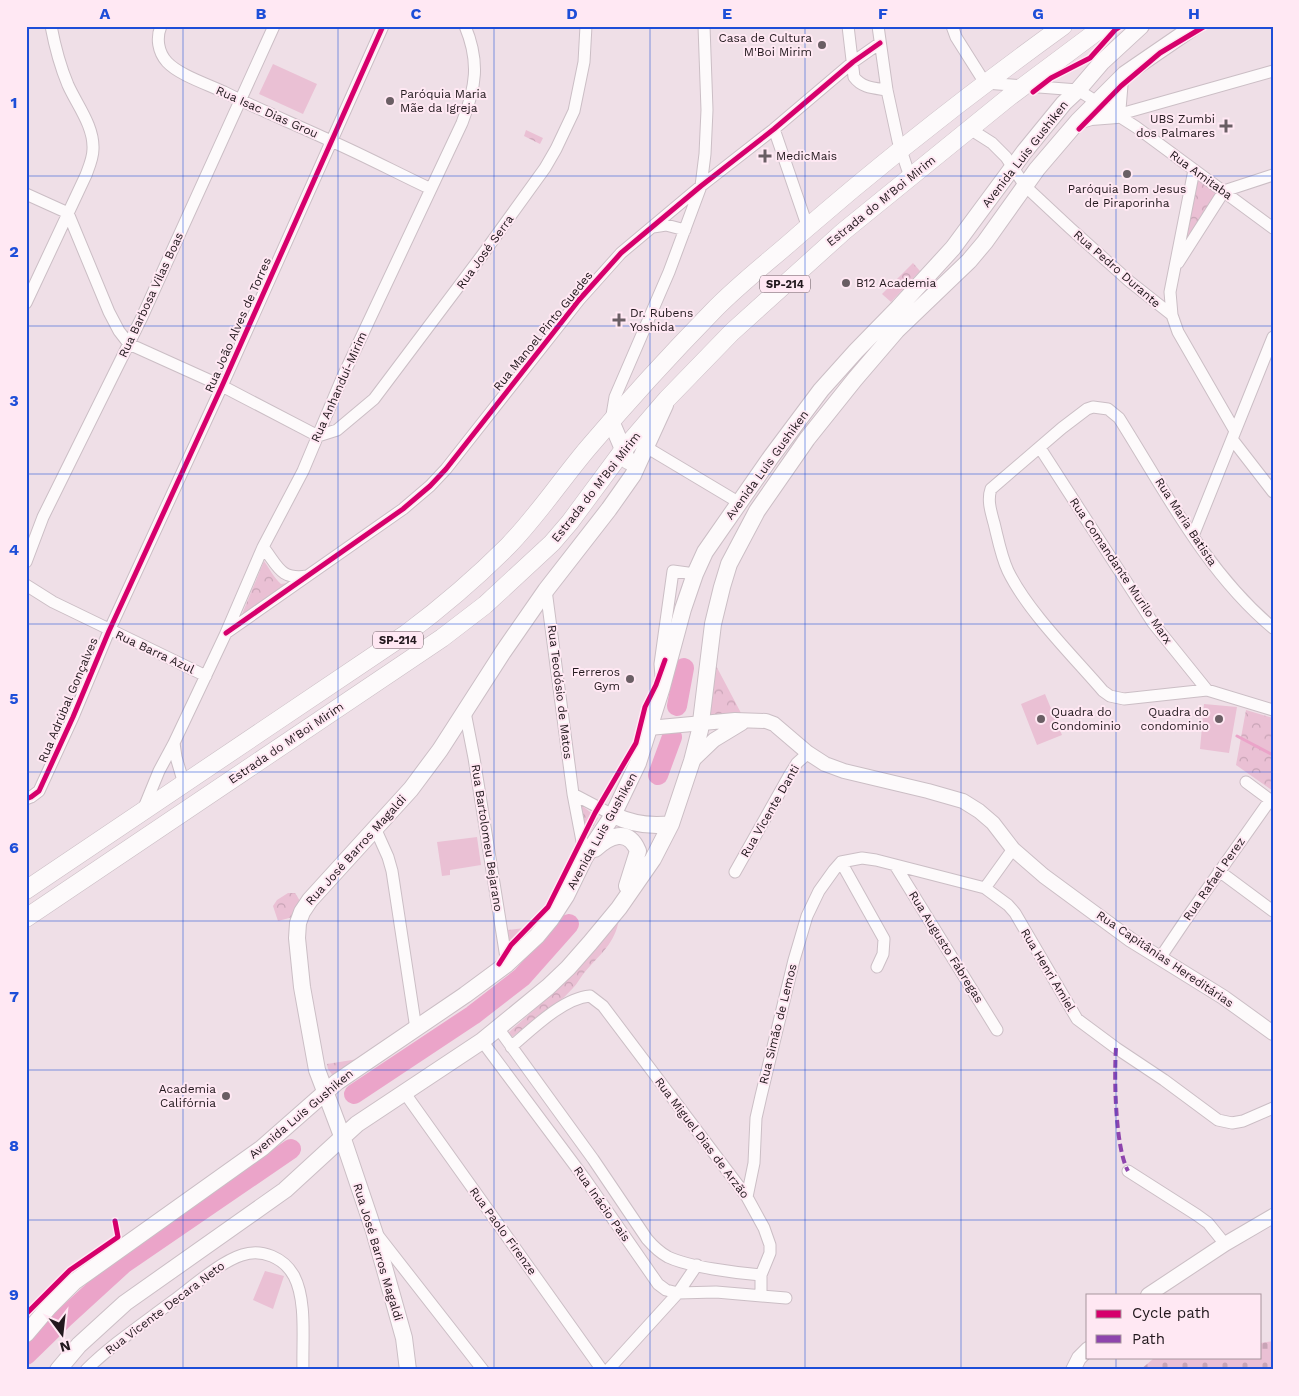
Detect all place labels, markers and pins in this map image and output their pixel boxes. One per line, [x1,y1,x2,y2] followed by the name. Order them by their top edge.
[718,31,812,59] place label: Casa de Cultura M'Boi Mirim
[816,39,828,51] marker: Casa de Cultura M'Boi Mirim
[400,87,487,115] place label: Paróquia Maria Mãe da Igreja
[384,95,396,107] marker: Paróquia Maria Mãe da Igreja
[1136,112,1215,140] place label: UBS Zumbi dos Palmares
[1219,119,1233,133] marker: UBS Zumbi dos Palmares
[758,149,772,163] marker: MedicMais
[776,149,837,163] place label: MedicMais
[1121,168,1133,180] marker: Paróquia Bom Jesus de Piraporinha
[1068,182,1186,210] place label: Paróquia Bom Jesus de Piraporinha
[856,276,937,290] place label: B12 Academia
[840,277,852,289] marker: B12 Academia
[630,306,693,334] place label: Dr. Rubens Yoshida
[612,313,626,327] marker: Dr. Rubens Yoshida
[572,665,620,693] place label: Ferreros Gym
[624,673,636,685] marker: Ferreros Gym
[1051,705,1121,733] place label: Quadra do Condominio
[1140,705,1209,733] place label: Quadra do condominio
[1035,713,1047,725] marker: Quadra do Condominio
[1213,713,1225,725] marker: Quadra do condominio
[159,1082,216,1110] place label: Academia Califórnia
[220,1090,232,1102] marker: Academia Califórnia

